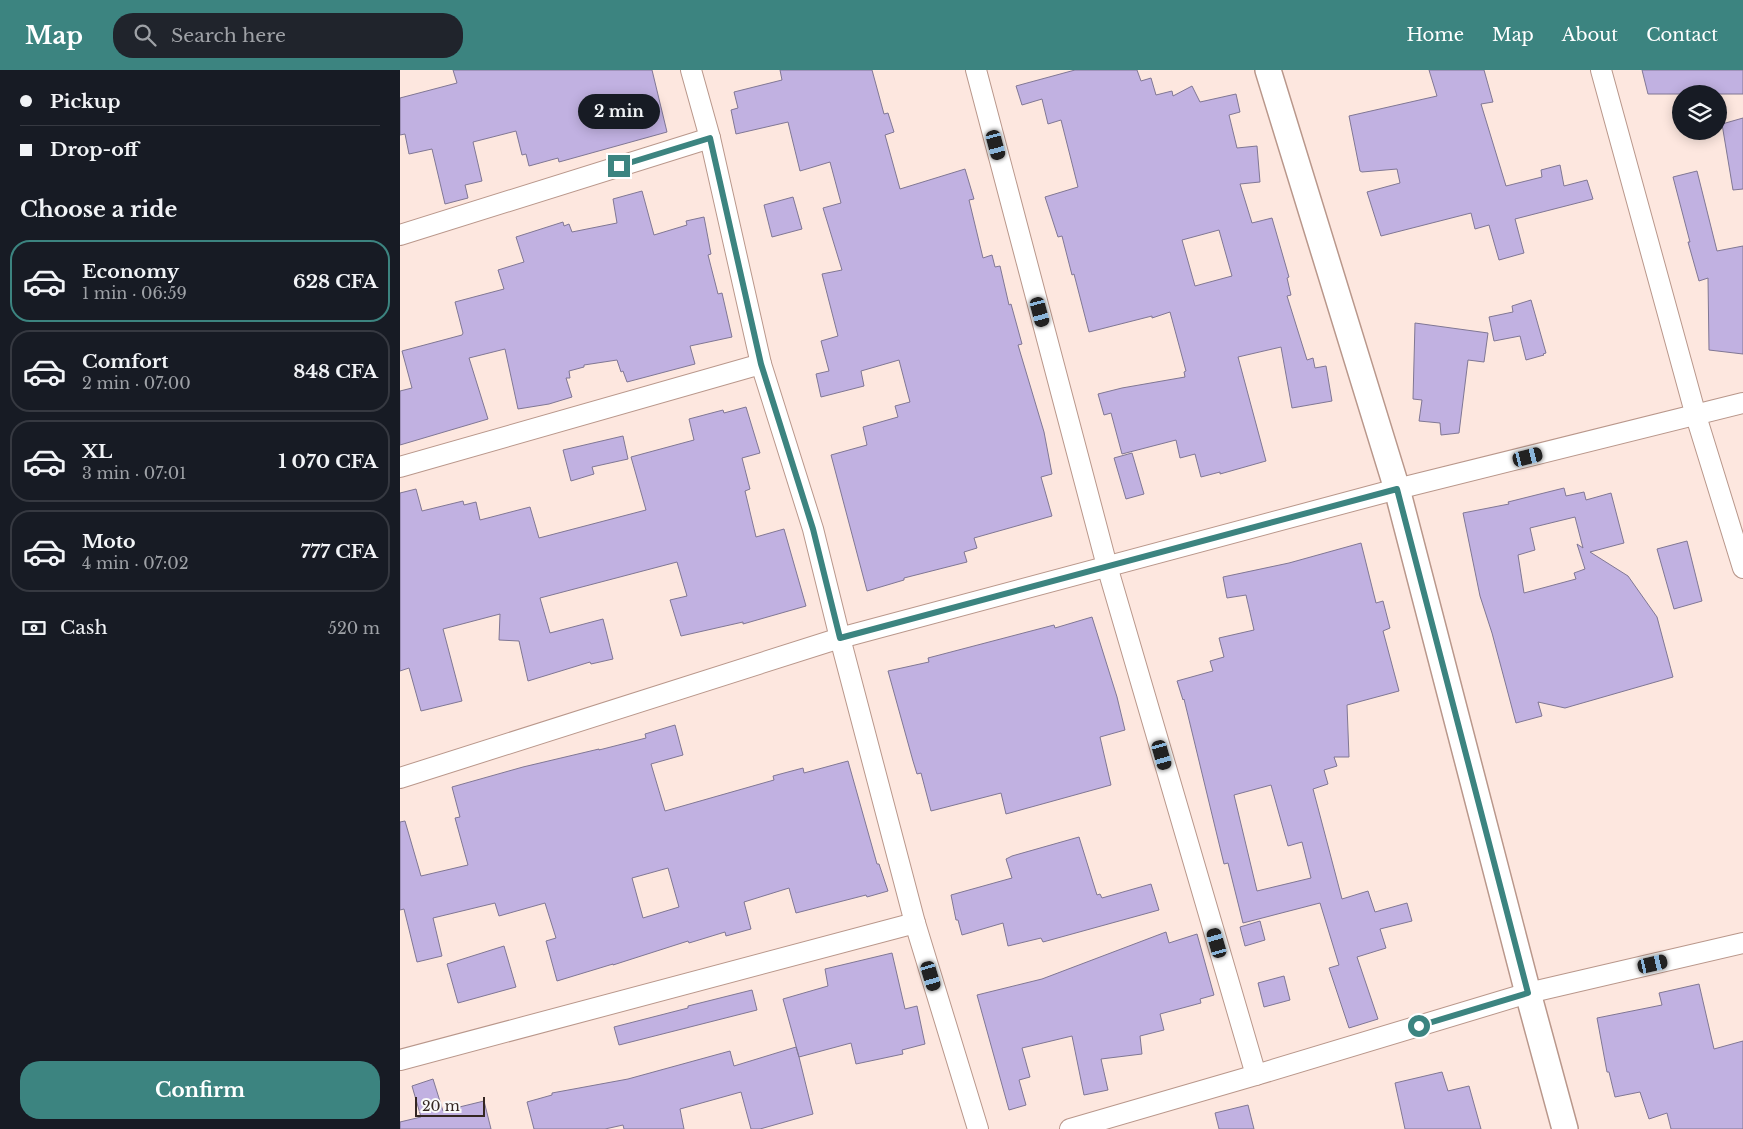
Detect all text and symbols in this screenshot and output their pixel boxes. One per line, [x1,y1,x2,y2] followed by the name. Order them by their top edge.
[113,13,463,58] search box
[25,21,83,50] text: Map
[131,21,159,49] icon: search
[171,24,286,47] text: Search here
[1406,24,1464,46] text: Home
[1492,24,1534,46] text: Map
[1562,24,1618,46] text: About
[1646,24,1718,46] text: Contact
[1672,85,1727,140] map controls
[1672,85,1727,140] button: layers
[50,90,121,113] text: Pickup
[578,93,660,128] callout: 2 min
[594,101,644,121] text: 2 min
[984,129,1007,161] car
[50,138,139,161] text: Drop-off
[608,155,630,177] route end
[20,196,177,223] text: Choose a ride
[22,259,67,304] icon: car
[82,260,179,283] text: Economy
[293,270,378,293] text: 628 CFA
[82,283,187,303] text: 1 min · 06:59
[1028,296,1051,328] car
[22,349,67,394] icon: car
[82,350,169,373] text: Comfort
[293,360,378,383] text: 848 CFA
[82,373,191,393] text: 2 min · 07:00
[22,439,67,484] icon: car
[82,440,112,463] text: XL
[1511,446,1544,468] car
[278,450,378,473] text: 1 070 CFA
[82,463,186,483] text: 3 min · 07:01
[22,529,67,574] icon: car
[82,530,136,553] text: Moto
[301,540,378,563] text: 777 CFA
[82,553,189,573] text: 4 min · 07:02
[20,614,48,642] icon: cash
[60,616,107,639] text: Cash
[328,618,380,638] text: 520 m
[1150,739,1173,771] car
[1205,927,1228,959] car
[1636,953,1669,975] car
[919,959,942,993] car
[1408,1015,1430,1037] route start
[20,1061,380,1119] button: Confirm
[415,1094,485,1117] scale bar
[422,1097,460,1115] text: 20 m

